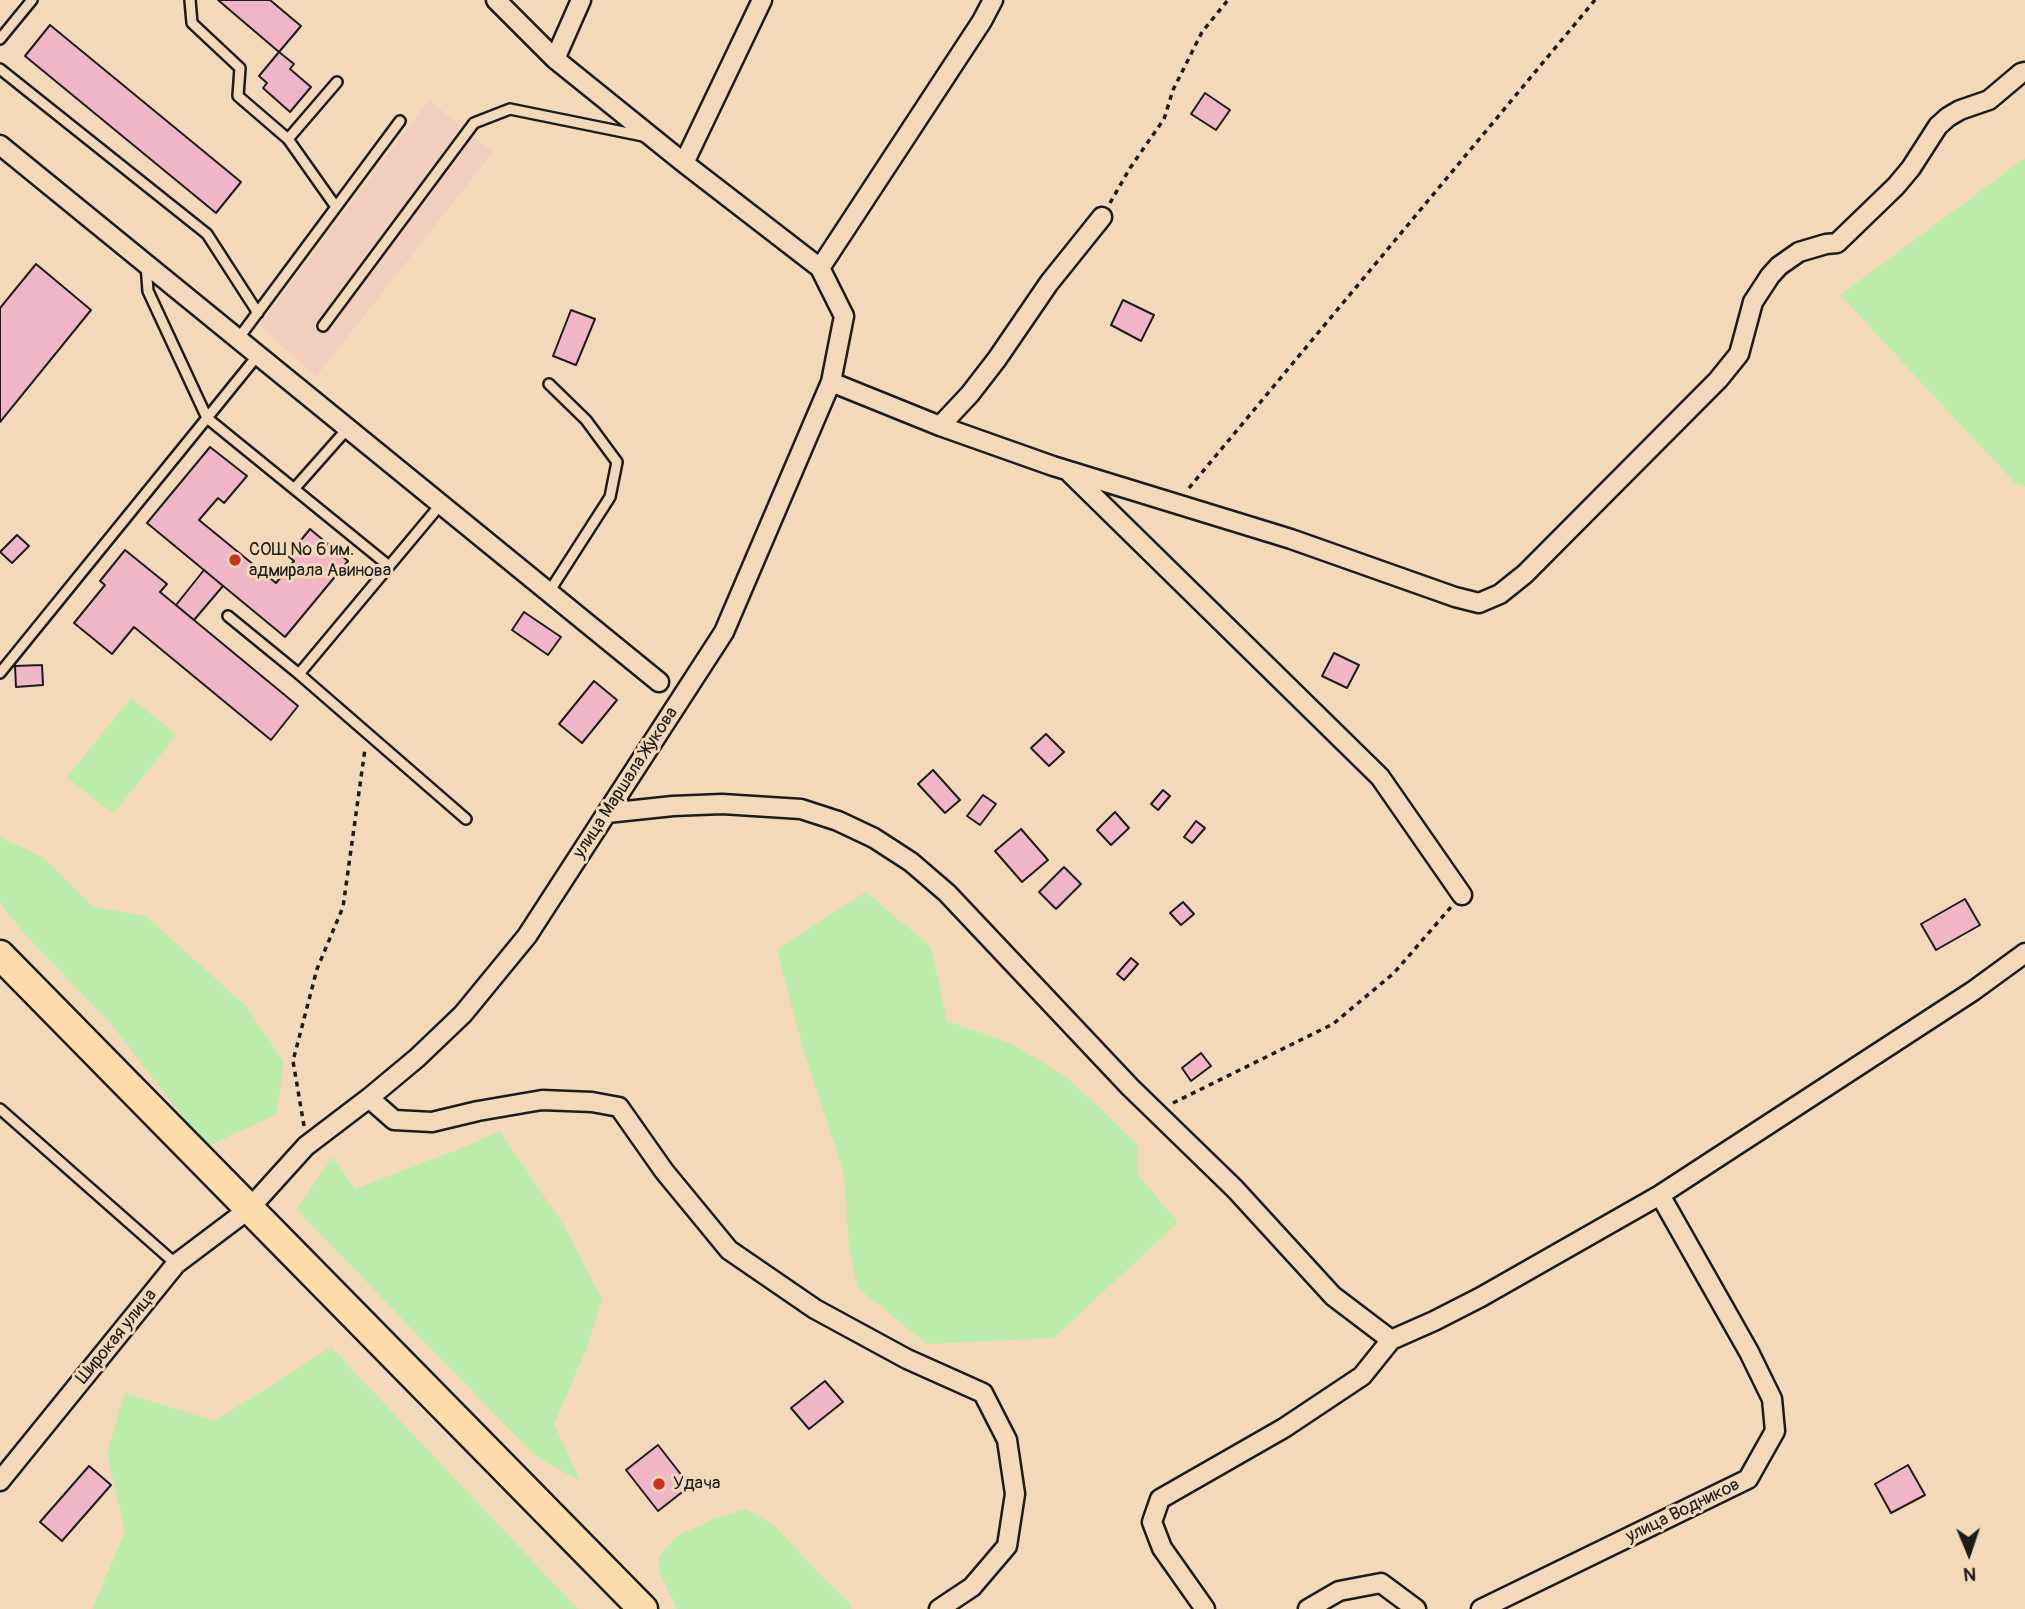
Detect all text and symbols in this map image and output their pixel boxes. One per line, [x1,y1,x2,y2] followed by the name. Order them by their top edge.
[249,539,391,582] place label: СОШ № 6 им. адмирала Авинова
[227,552,243,568] marker: СОШ № 6 им. адмирала Авинова
[569,703,683,863] street label: улица Маршала Жукова
[72,1285,162,1389] street label: Широкая улица
[673,1473,720,1495] place label: Удача
[1622,1474,1744,1548] street label: улица Водников
[651,1476,667,1492] marker: Удача
[1934,1518,2004,1588] north arrow
[1963,1562,1977,1586] text: N

